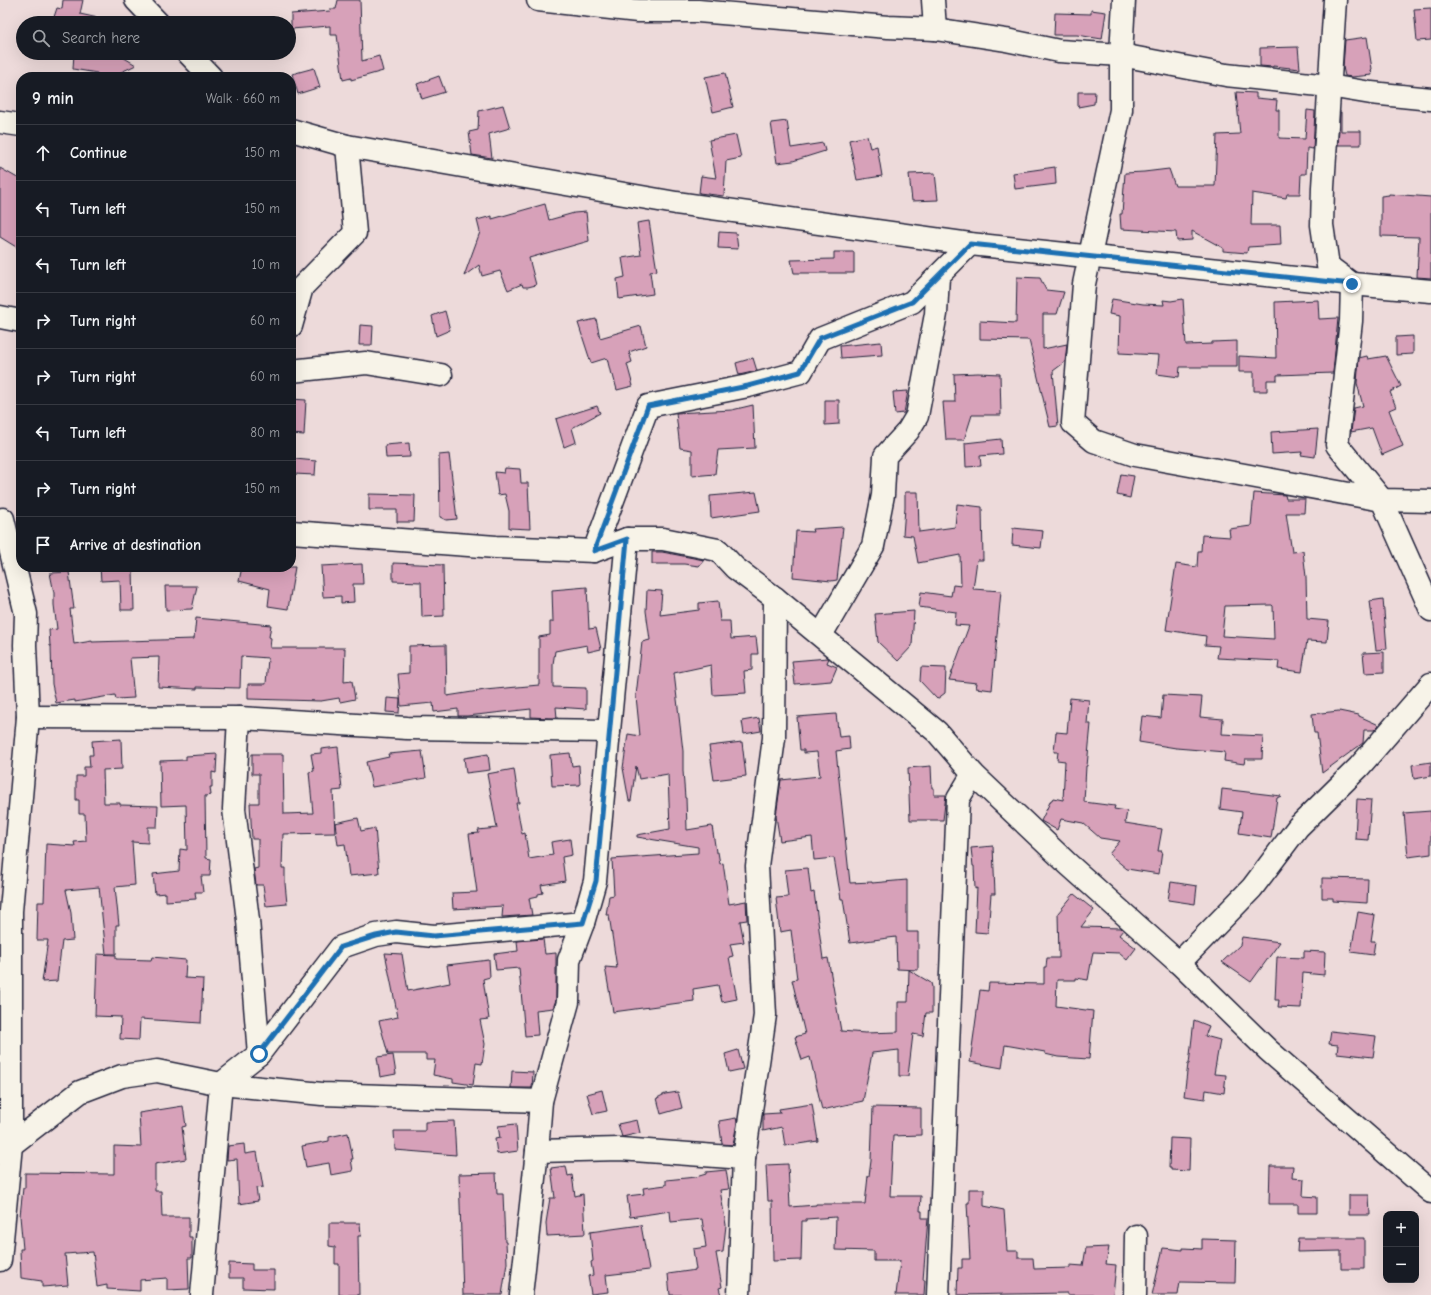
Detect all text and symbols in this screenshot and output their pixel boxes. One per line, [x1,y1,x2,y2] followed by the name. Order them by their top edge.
[16,16,296,60] search box
[30,27,52,49] icon: search
[62,29,140,47] text: Search here
[32,89,74,108] text: 9 min
[206,91,280,106] text: Walk · 660 m
[32,142,54,164] icon: ahead
[70,144,127,162] text: Continue
[245,145,280,160] text: 150 m
[32,198,54,220] icon: left
[70,200,126,218] text: Turn left
[245,201,280,216] text: 150 m
[32,254,54,276] icon: left
[70,256,126,274] text: Turn left
[252,257,280,272] text: 10 m
[1343,275,1361,293] route end
[32,310,54,332] icon: right
[70,312,136,330] text: Turn right
[250,313,280,328] text: 60 m
[32,366,54,388] icon: right
[70,368,136,386] text: Turn right
[250,369,280,384] text: 60 m
[32,422,54,444] icon: left
[70,424,126,442] text: Turn left
[250,425,280,440] text: 80 m
[32,478,54,500] icon: right
[70,480,136,498] text: Turn right
[245,481,280,496] text: 150 m
[32,534,54,556] icon: arrive
[70,536,201,554] text: Arrive at destination
[250,1045,268,1063] route start
[1383,1211,1419,1283] map controls
[1383,1211,1419,1247] button: +
[1383,1247,1419,1283] button: −

